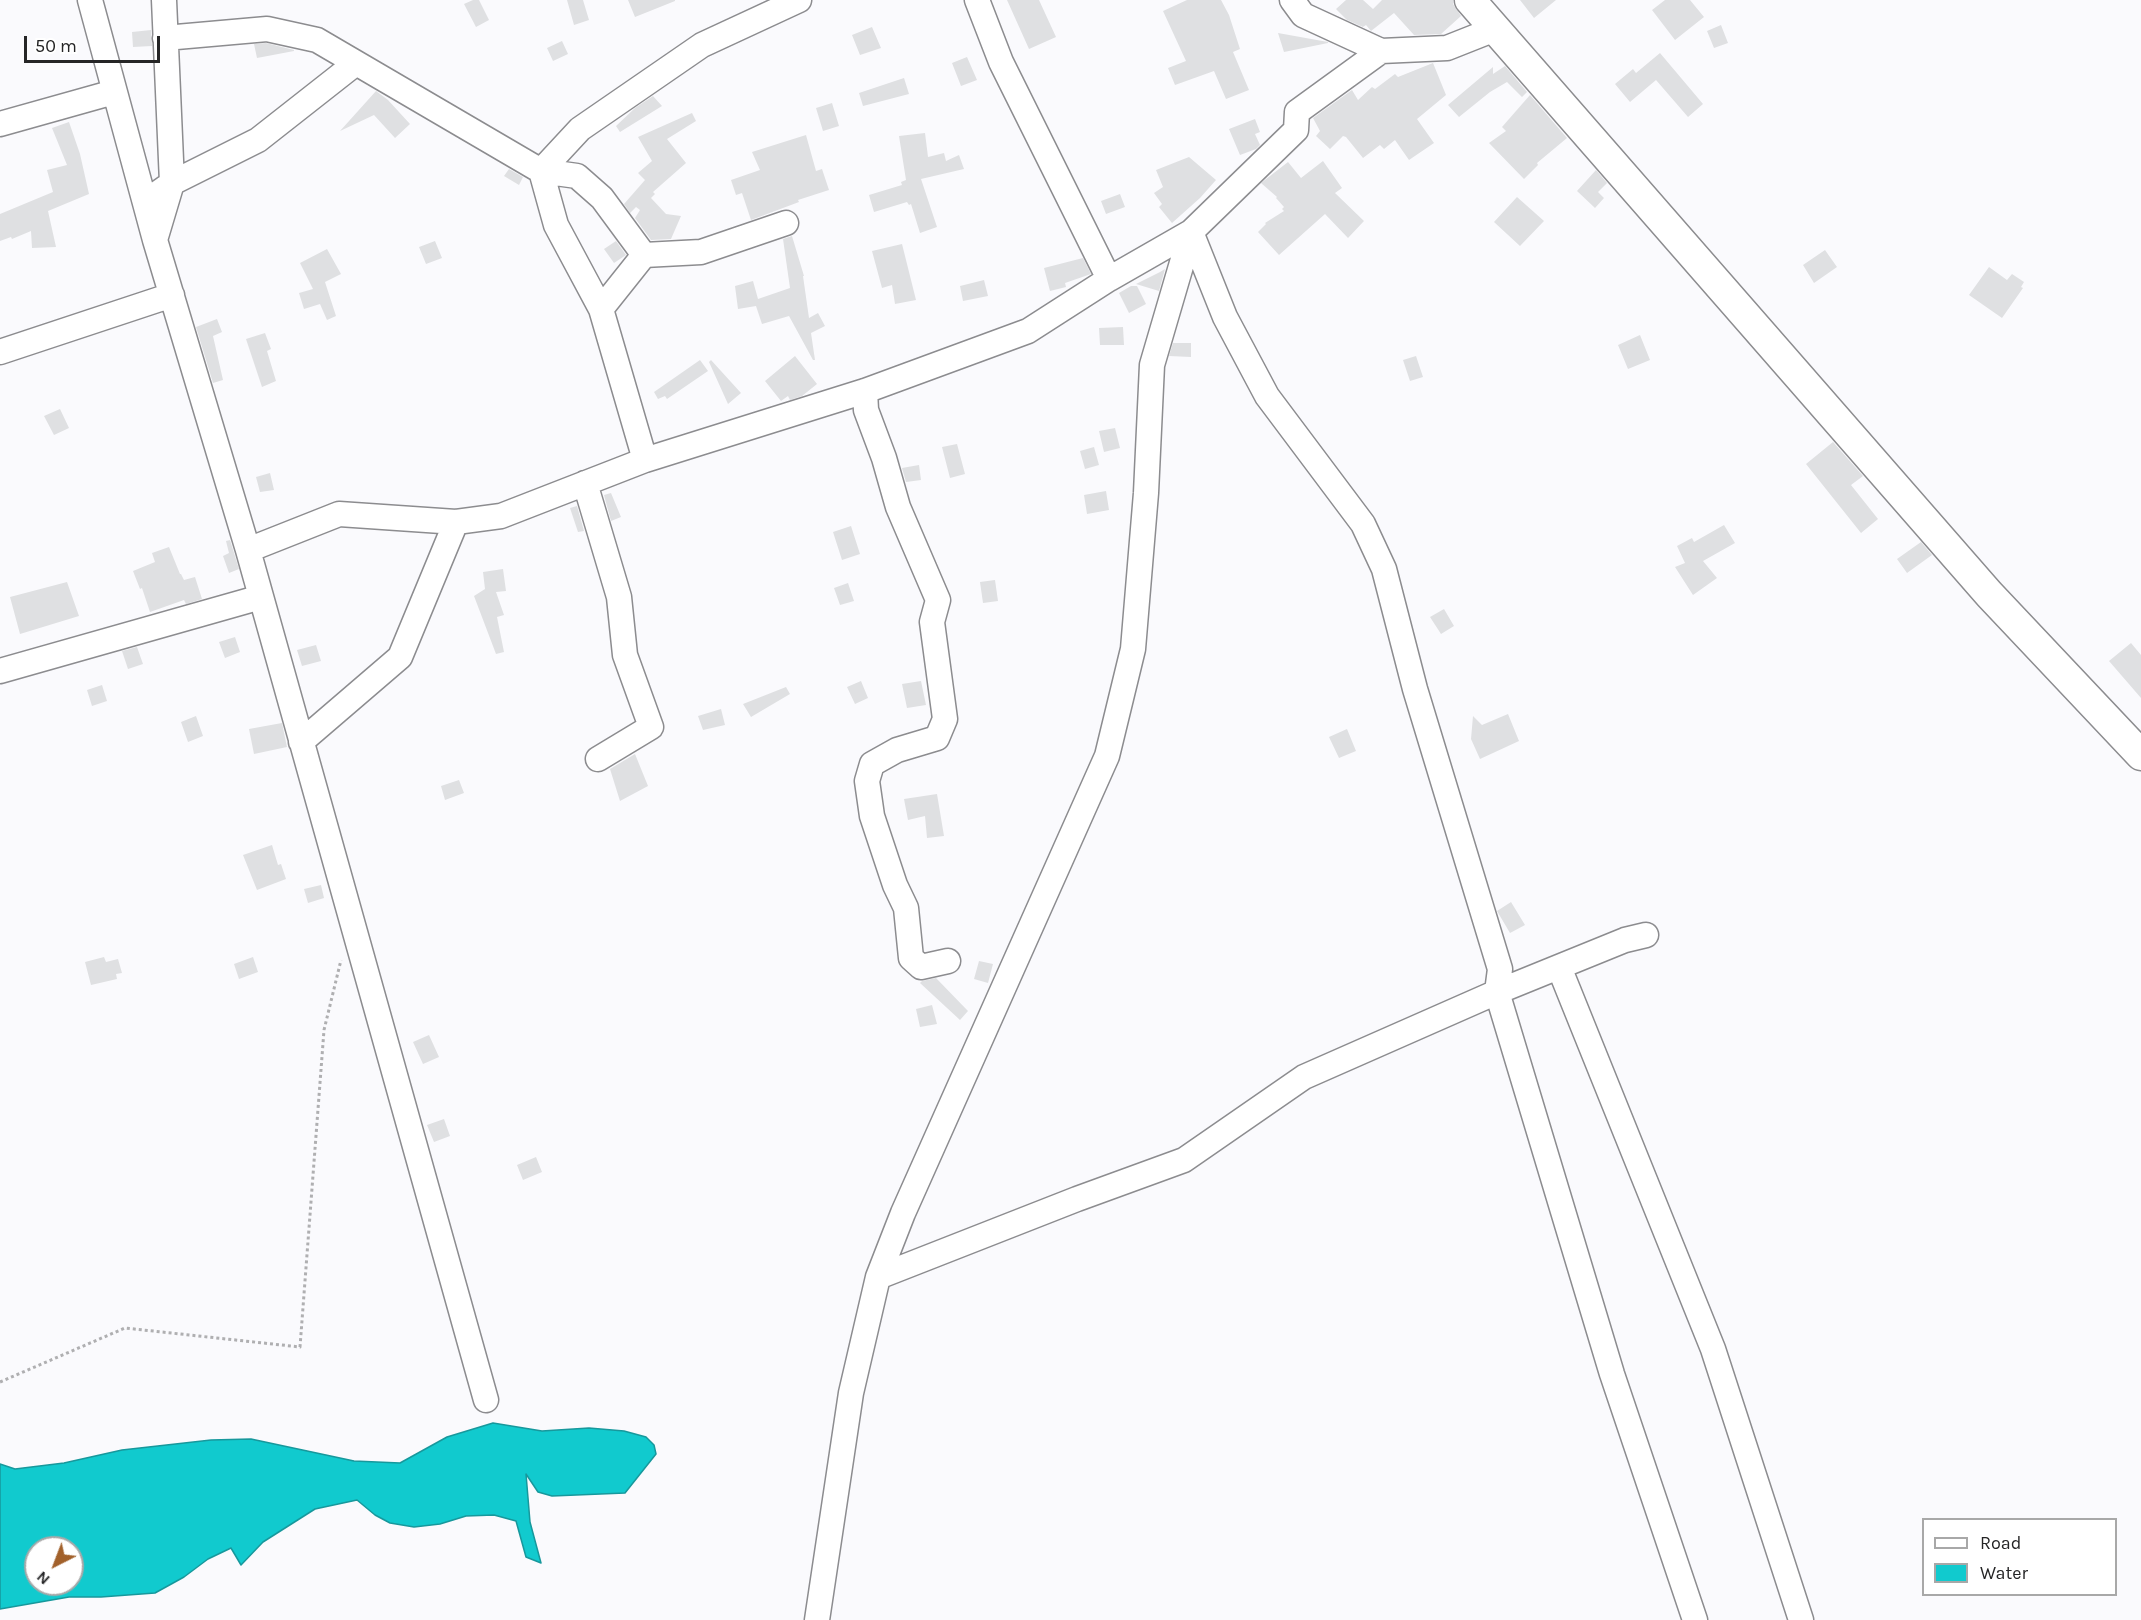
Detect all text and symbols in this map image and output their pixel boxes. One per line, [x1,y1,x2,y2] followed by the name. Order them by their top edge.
[27,24,164,62] scale bar
[35,35,77,57] text: 50 m
[1922,1518,2117,1596] legend
[1980,1532,2021,1554] text: Road
[24,1536,84,1596] north arrow
[1980,1562,2028,1584] text: Water
[32,1567,54,1589] text: N

